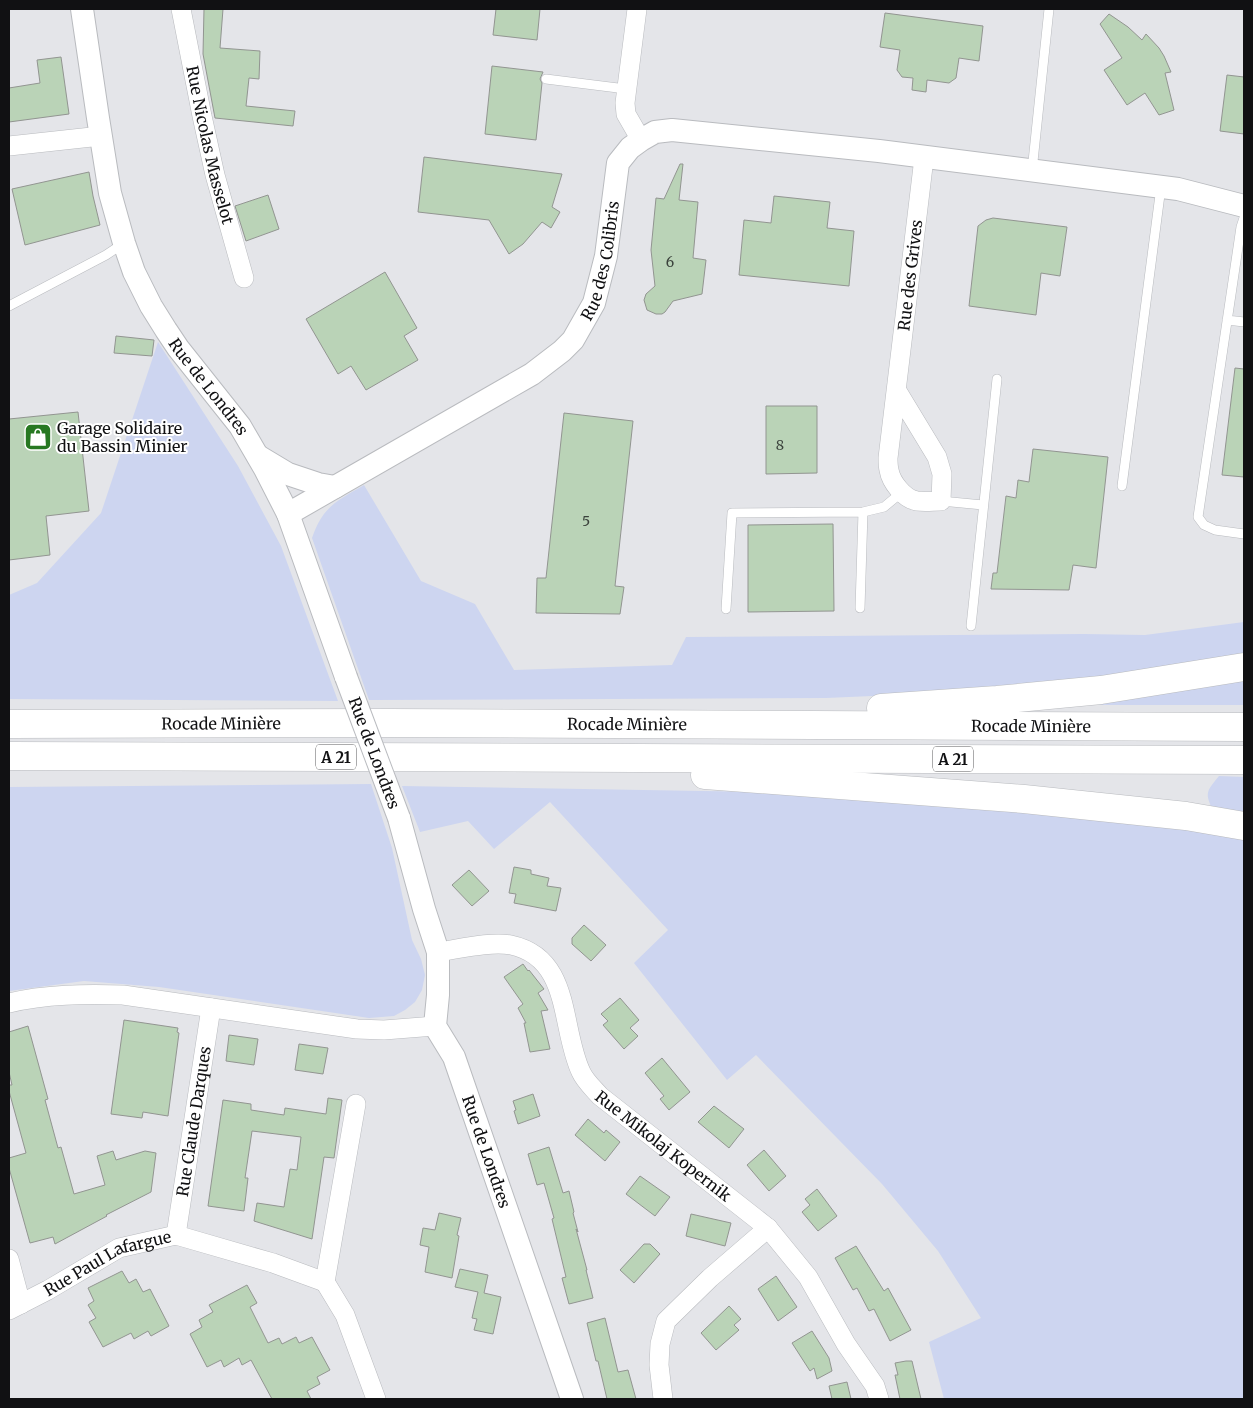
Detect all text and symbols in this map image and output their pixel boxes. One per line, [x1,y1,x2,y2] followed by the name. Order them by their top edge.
[182,64,239,227] street label: Rue Nicolas Masselot
[576,200,623,324] street label: Rue des Colibris
[893,218,927,332] street label: Rue des Grives
[666,253,674,271] house number: 6
[164,334,253,439] street label: Rue de Londres
[57,418,188,456] place label: Garage Solidaire du Bassin Minier
[23,422,53,452] shop icon: Garage Solidaire du Bassin Minier
[776,436,784,454] house number: 8
[582,512,590,530] house number: 5
[344,694,405,812] street label: Rue de Londres
[161,713,281,734] street label: Rocade Minière
[567,714,687,734] street label: Rocade Minière
[971,716,1091,736] street label: Rocade Minière
[316,744,356,770] road number: A 21
[933,746,973,772] road number: A 21
[172,1045,215,1198] street label: Rue Claude Darques
[591,1086,736,1206] street label: Rue Mikolaj Kopernik
[458,1092,515,1211] street label: Rue de Londres
[40,1226,173,1300] street label: Rue Paul Lafargue

